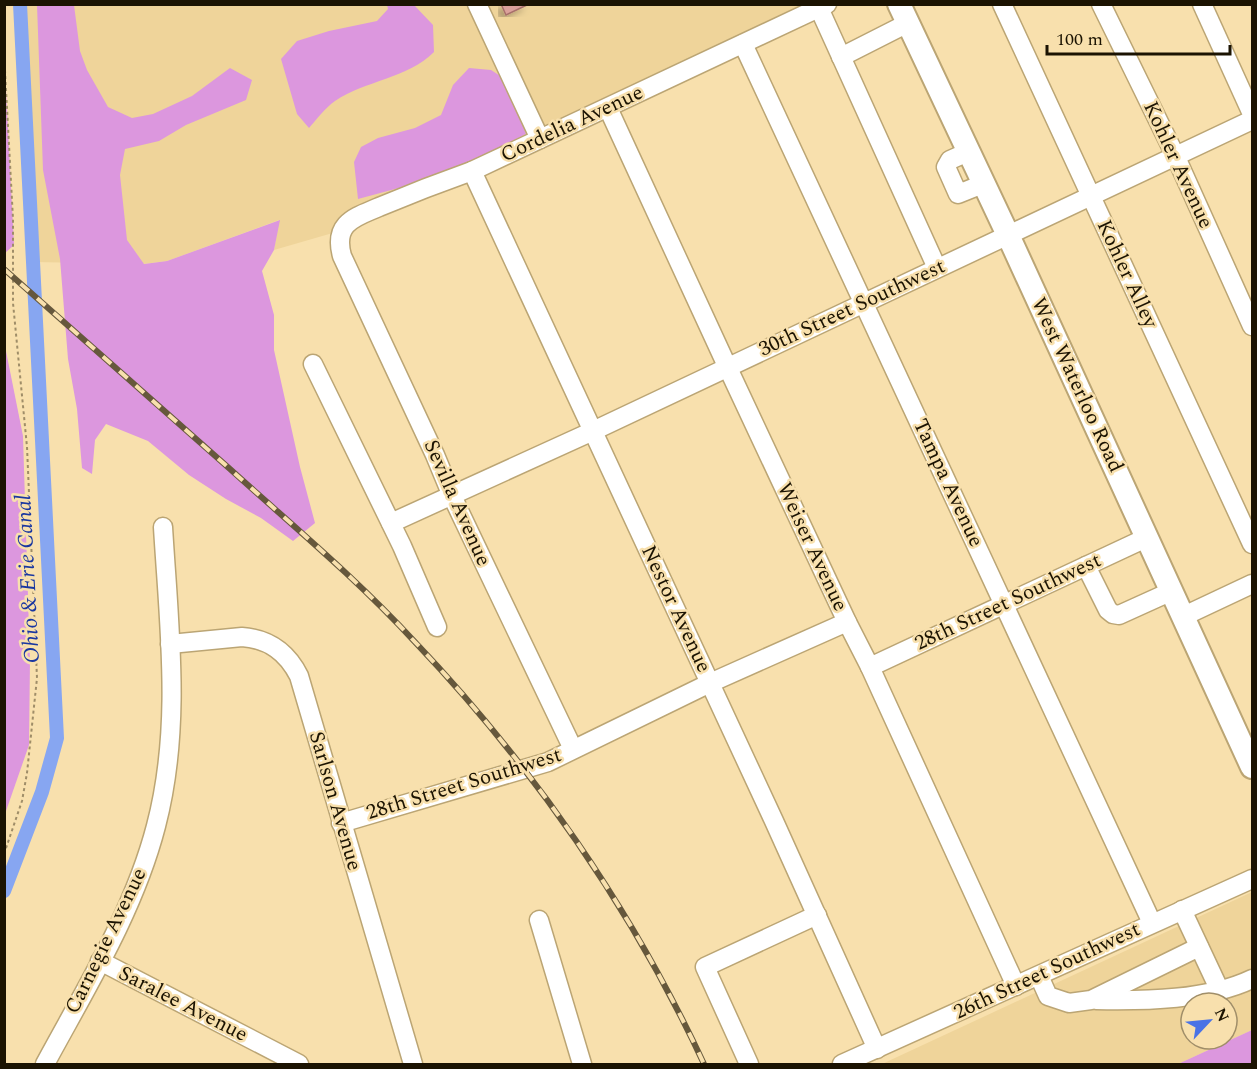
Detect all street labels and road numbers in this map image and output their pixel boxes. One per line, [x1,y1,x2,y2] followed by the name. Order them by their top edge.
[495,77,649,171] street label: Cordelia Avenue
[1134,96,1222,234] street label: Kohler Avenue
[1088,215,1166,334] street label: Kohler Alley
[753,251,951,365] street label: 30th Street Southwest
[1022,292,1132,478] street label: West Waterloo Road
[904,413,992,553] street label: Tampa Avenue
[415,435,499,571] street label: Sevilla Avenue
[768,477,856,617] street label: Weiser Avenue
[632,540,720,678] street label: Nestor Avenue
[909,545,1107,659] street label: 28th Street Southwest
[300,728,370,874] street label: Sarlson Avenue
[362,739,566,829] street label: 28th Street Southwest
[57,863,155,1019] street label: Carnegie Avenue
[948,914,1146,1028] street label: 26th Street Southwest
[113,958,253,1050] street label: Saralee Avenue

